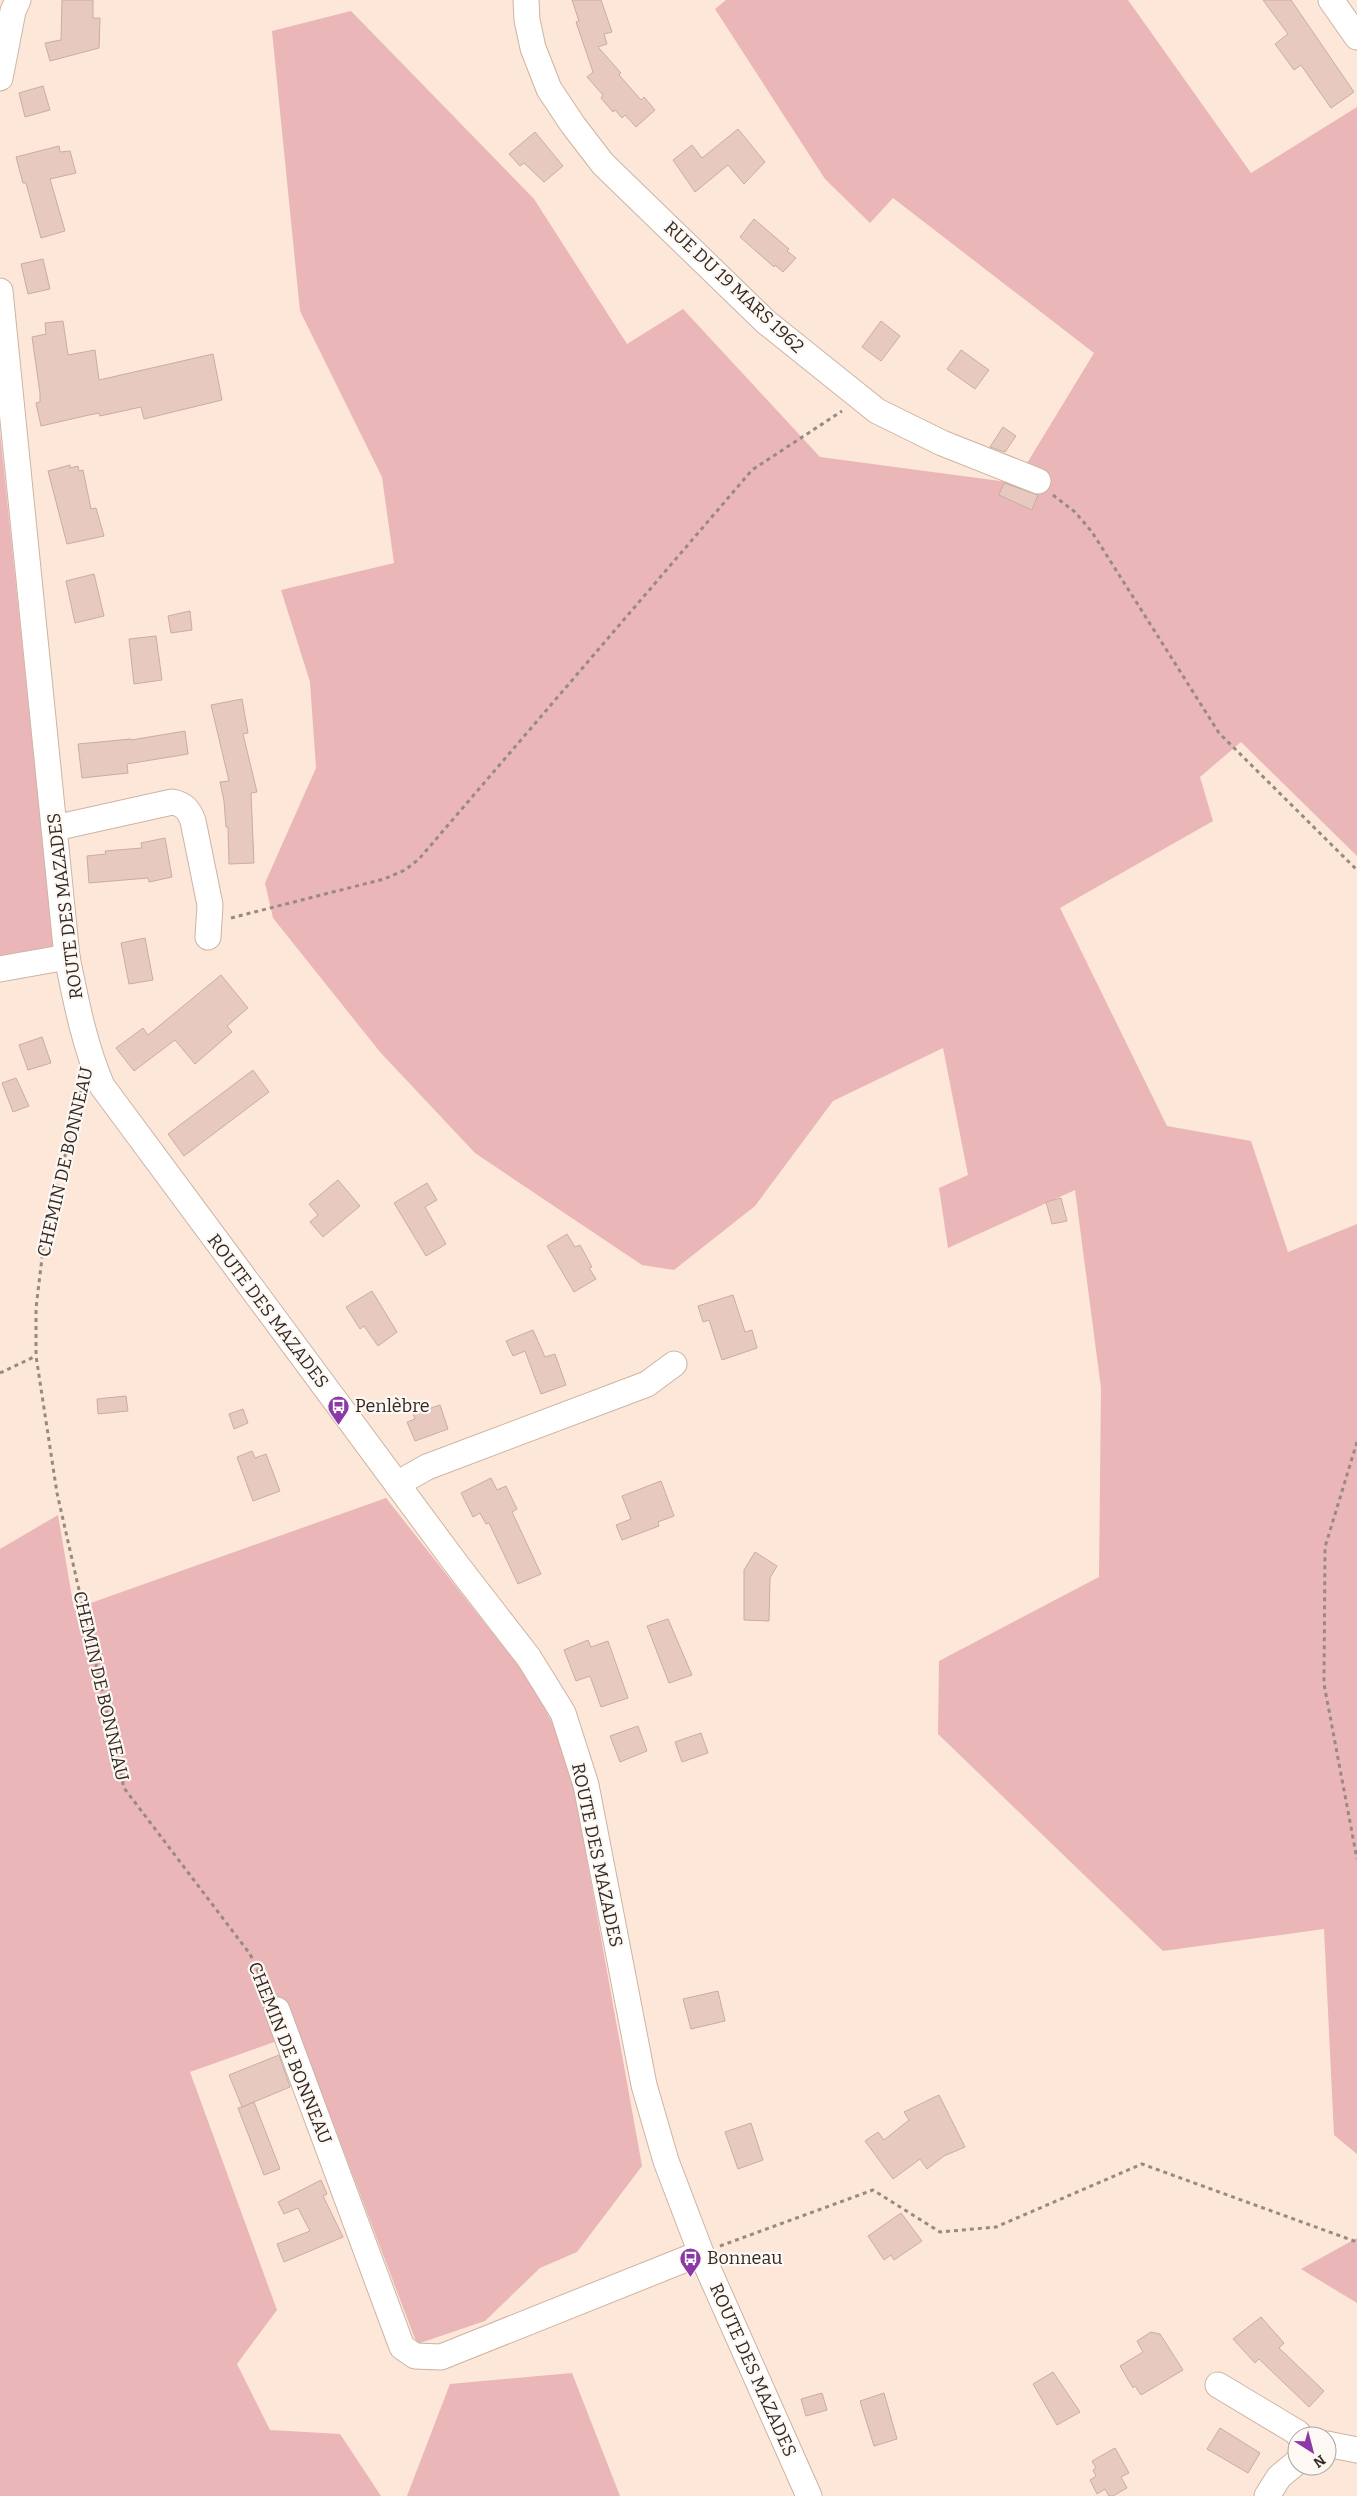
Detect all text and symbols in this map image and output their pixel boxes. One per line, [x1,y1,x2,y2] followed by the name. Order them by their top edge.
[660,216,808,358] street label: RUE DU 19 MARS 1962
[43,812,87,1000] street label: ROUTE DES MAZADES
[32,1065,98,1259] street label: CHEMIN DE BONNEAU
[203,1230,333,1392] street label: ROUTE DES MAZADES
[327,1394,351,1425] bus stop icon: Penlèbre
[355,1395,430,1417] place label: Penlèbre
[68,1589,134,1783] street label: CHEMIN DE BONNEAU
[567,1761,627,1949] street label: ROUTE DES MAZADES
[243,1959,337,2147] street label: CHEMIN DE BONNEAU
[679,2246,703,2277] bus stop icon: Bonneau
[707,2247,782,2269] place label: Bonneau
[705,2280,801,2460] street label: ROUTE DES MAZADES
[1287,2426,1337,2476] north arrow
[1310,2451,1329,2471] text: N

